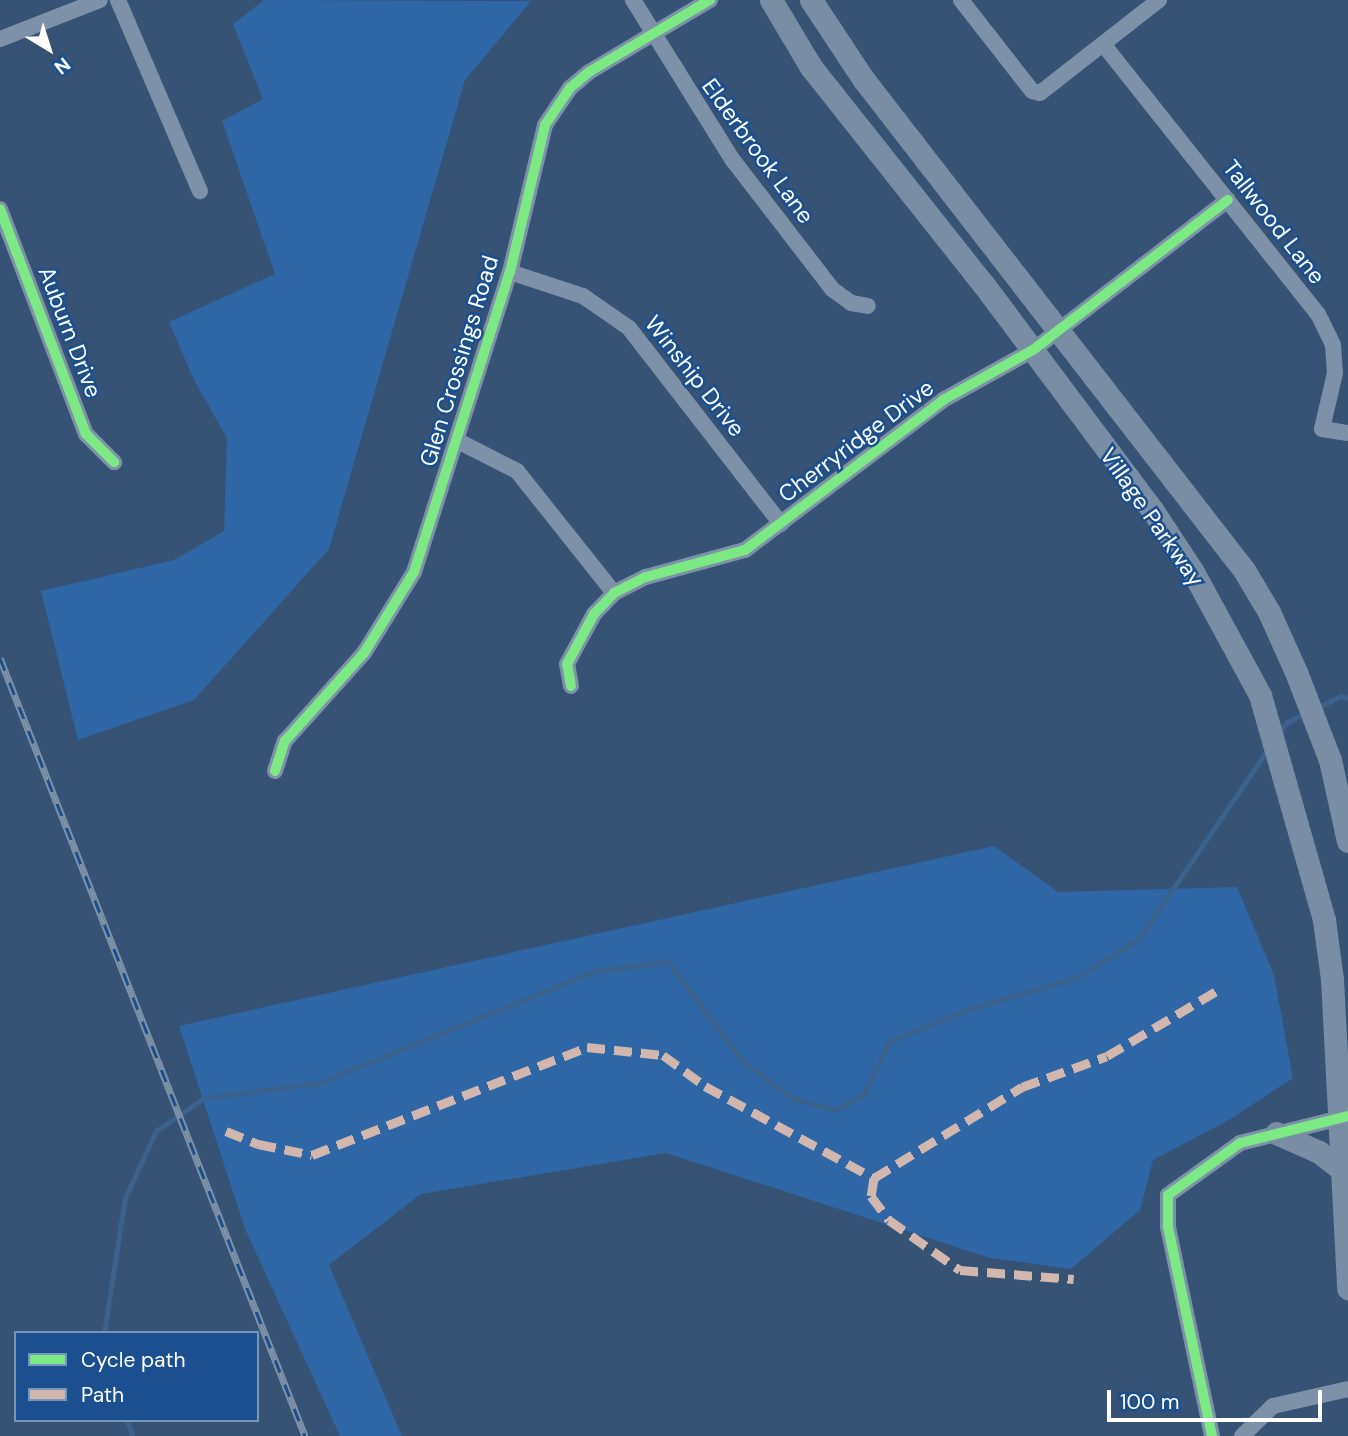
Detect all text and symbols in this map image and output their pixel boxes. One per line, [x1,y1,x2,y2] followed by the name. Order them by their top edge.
[14,14,84,84] north arrow
[49,52,75,80] text: N
[696,73,820,229] street label: Elderbrook Lane
[1217,154,1331,290] street label: Tallwood Lane
[414,252,504,470] street label: Glen Crossings Road
[32,263,108,401] street label: Auburn Drive
[639,310,751,442] street label: Winship Drive
[773,374,939,508] street label: Cherryridge Drive
[1094,442,1210,592] street label: Village Parkway
[14,1331,259,1422] legend
[81,1346,186,1374] text: Cycle path
[1110,1376,1325,1420] scale bar
[81,1381,124,1409] text: Path
[1120,1388,1180,1416] text: 100 m

